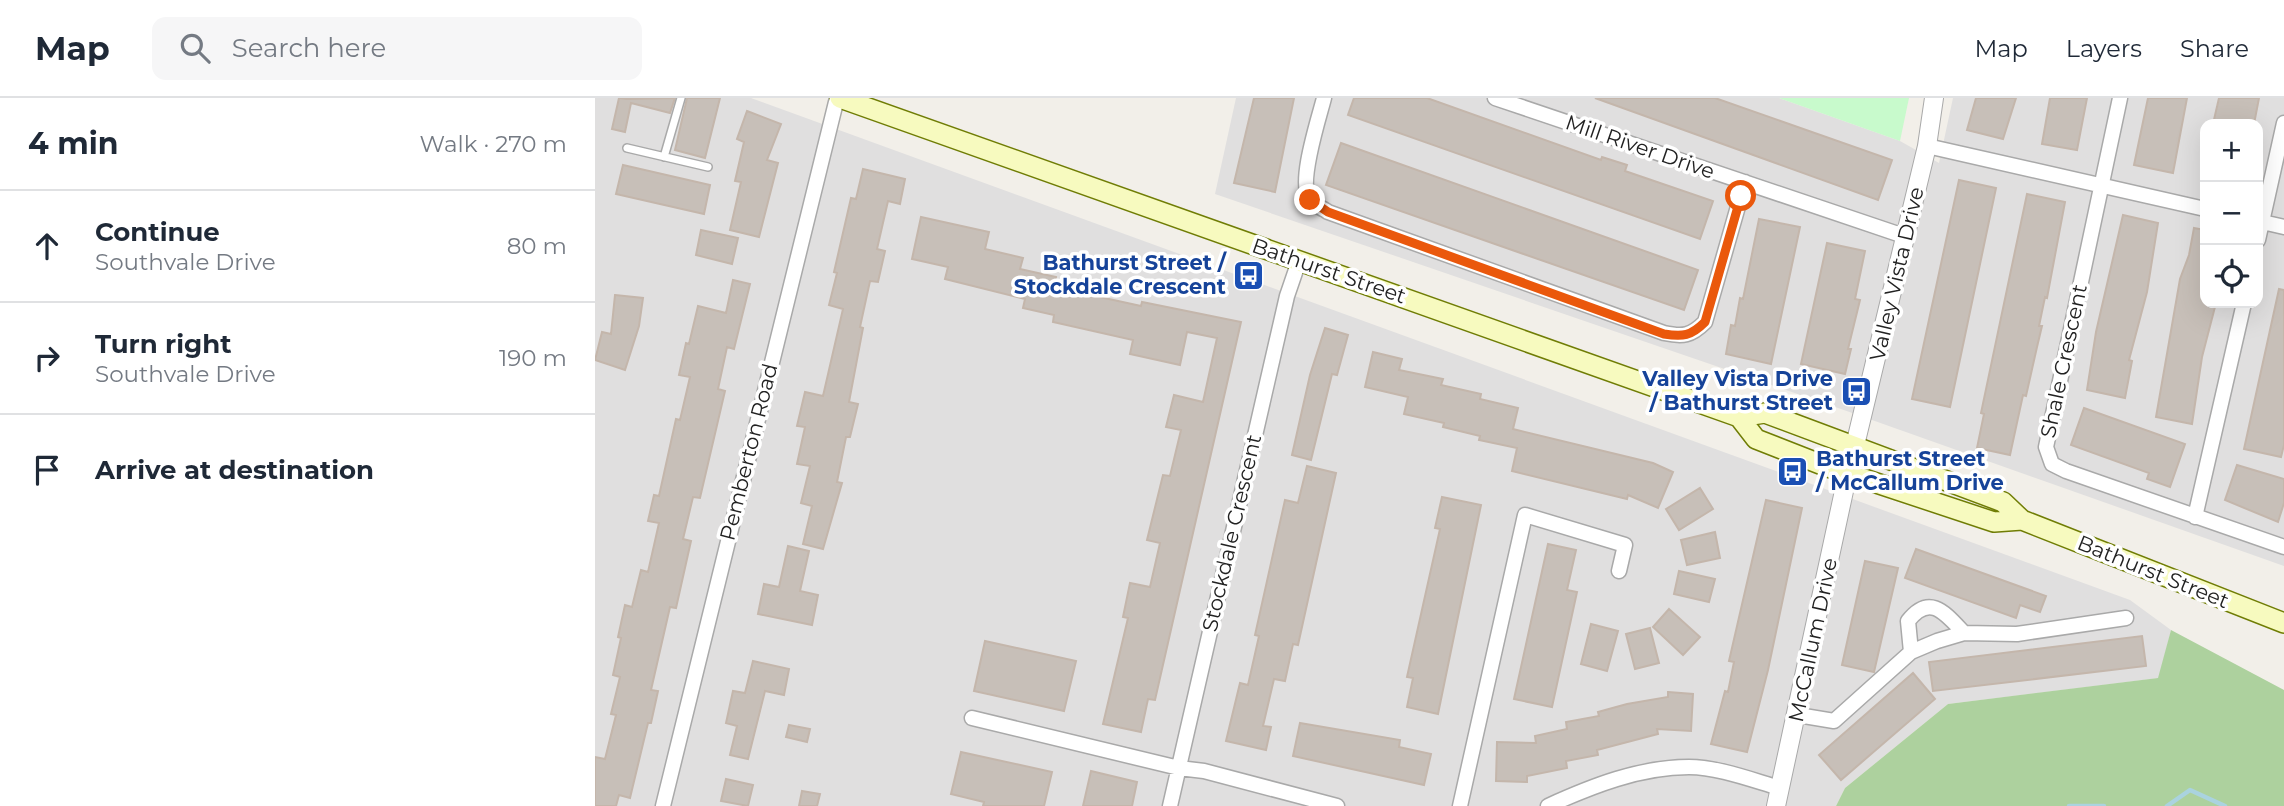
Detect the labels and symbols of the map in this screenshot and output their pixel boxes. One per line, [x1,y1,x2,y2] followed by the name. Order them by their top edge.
[1562,109,1718,184] street label: Mill River Drive
[1725,180,1756,211] route start
[1294,184,1325,215] route end
[1864,184,1929,363] street label: Valley Vista Drive
[1249,232,1409,309] street label: Bathurst Street
[1014,250,1228,299] place label: Bathurst Street / Stockdale Crescent
[1232,258,1266,292] bus stop icon: Bathurst Street / Stockdale Crescent
[2035,282,2092,440] street label: Shale Crescent
[714,361,783,543] street label: Pemberton Road
[1641,366,1833,415] place label: Valley Vista Drive / Bathurst Street
[1839,374,1873,408] bus stop icon: Valley Vista Drive / Bathurst Street
[1197,432,1266,634] street label: Stockdale Crescent
[1815,446,2004,495] place label: Bathurst Street / McCallum Drive
[1776,454,1810,488] bus stop icon: Bathurst Street / McCallum Drive
[2074,530,2233,613] street label: Bathurst Street
[1783,556,1842,724] street label: McCallum Drive

